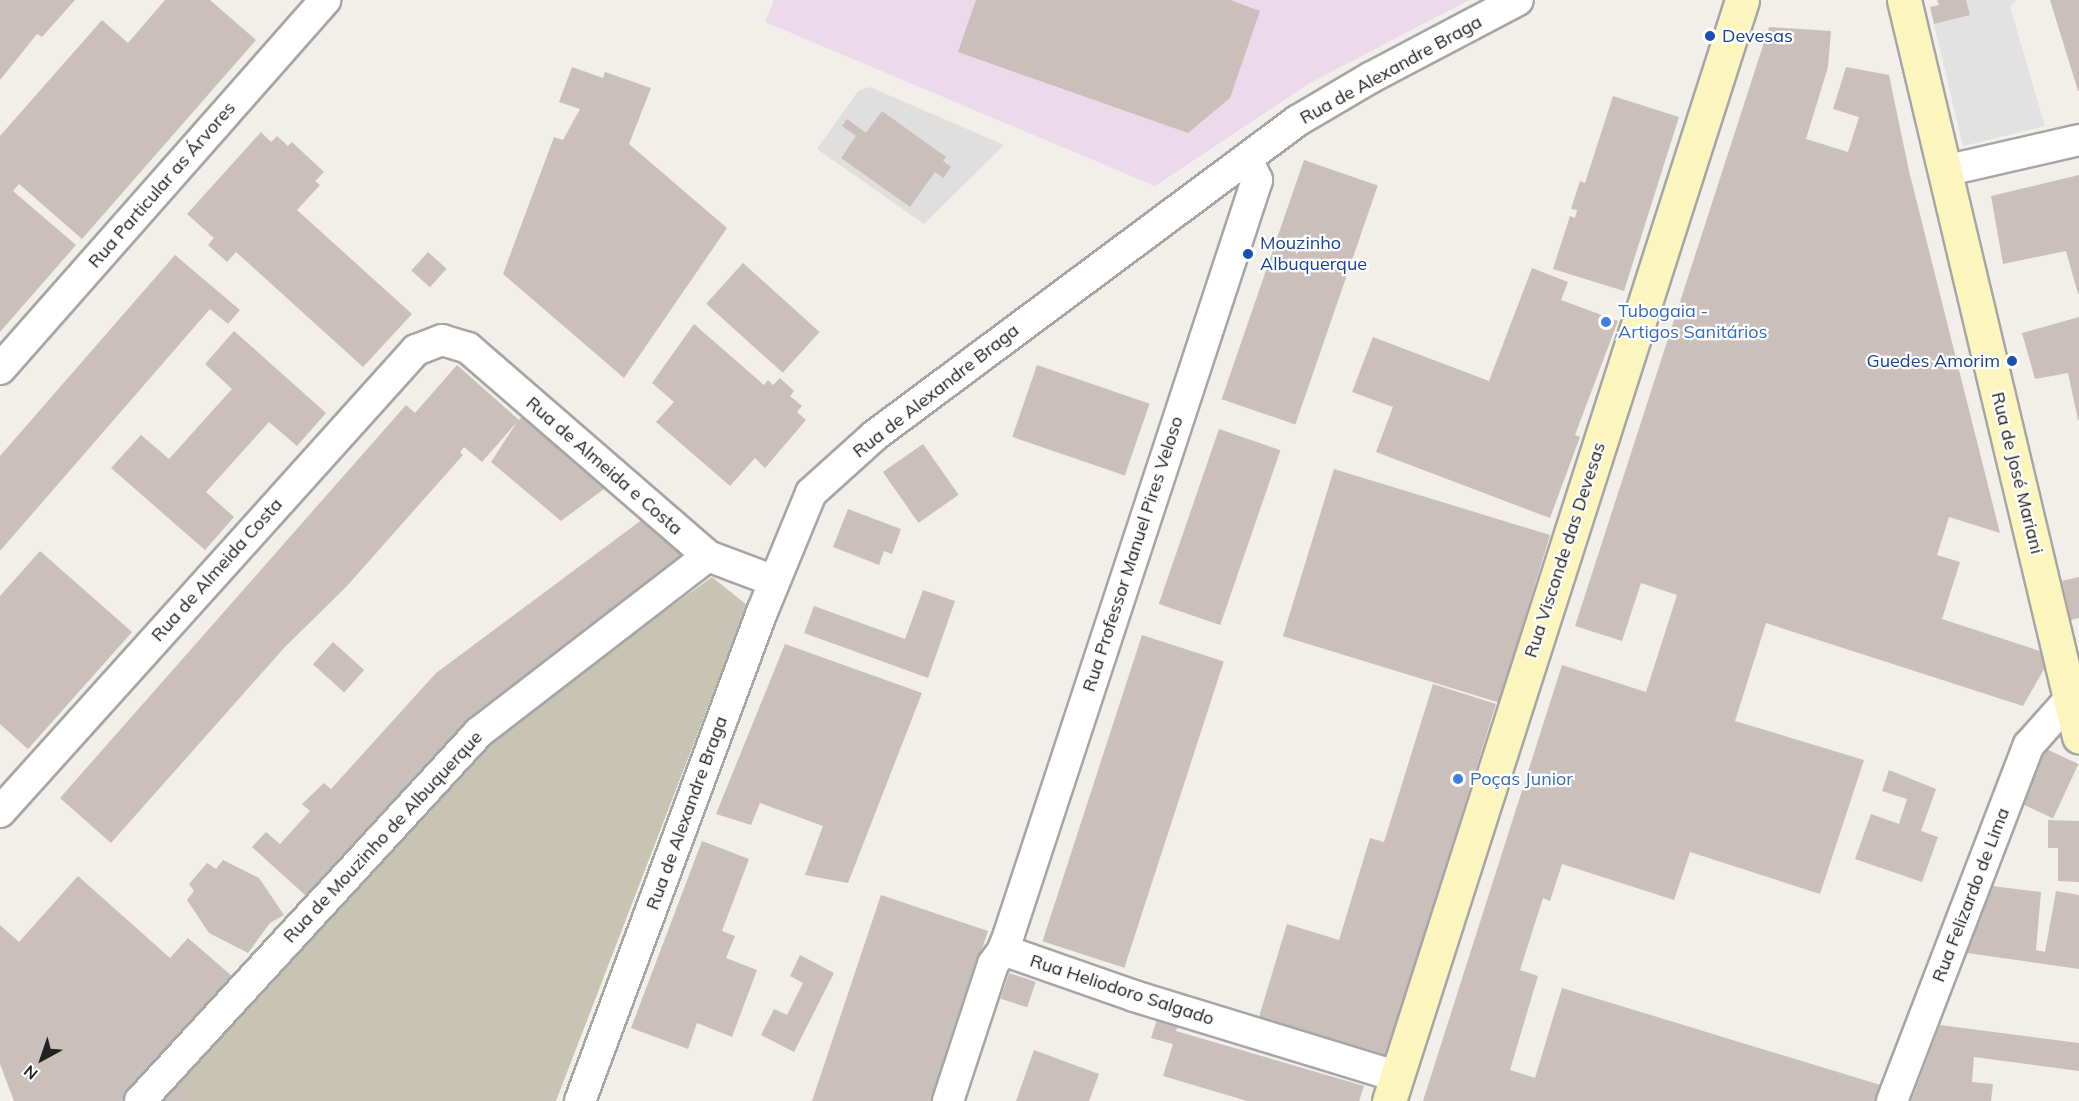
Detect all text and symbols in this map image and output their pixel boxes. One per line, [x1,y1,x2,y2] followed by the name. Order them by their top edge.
[1296,11,1486,129] street label: Rua de Alexandre Braga
[1722,25,1793,47] place label: Devesas
[1703,29,1717,43] marker: Devesas
[84,97,240,273] street label: Rua Particular as Árvores
[1260,233,1367,276] place label: Mouzinho Albuquerque
[1241,247,1255,261] marker: Mouzinho Albuquerque
[1618,301,1768,344] place label: Tubogaia - Artigos Sanitários
[1599,315,1613,329] marker: Tubogaia - Artigos Sanitários
[849,320,1023,462] street label: Rua de Alexandre Braga
[1867,350,2000,372] place label: Guedes Amorim
[2005,354,2019,368] marker: Guedes Amorim
[1986,390,2048,556] street label: Rua de José Mariani
[522,392,686,540] street label: Rua de Almeida e Costa
[1078,414,1188,694] street label: Rua Professor Manuel Pires Veloso
[1520,440,1610,660] street label: Rua Visconde das Devesas
[147,494,287,646] street label: Rua de Almeida Costa
[642,713,732,913] street label: Rua de Alexandre Braga
[279,727,487,947] street label: Rua de Mouzinho de Albuquerque
[1470,768,1573,790] place label: Poças Junior
[1451,772,1465,786] marker: Poças Junior
[1928,805,2014,985] street label: Rua Felizardo de Lima
[1027,950,1217,1030] street label: Rua Heliodoro Salgado
[12,1029,72,1089] north arrow
[19,1061,41,1084] text: N

